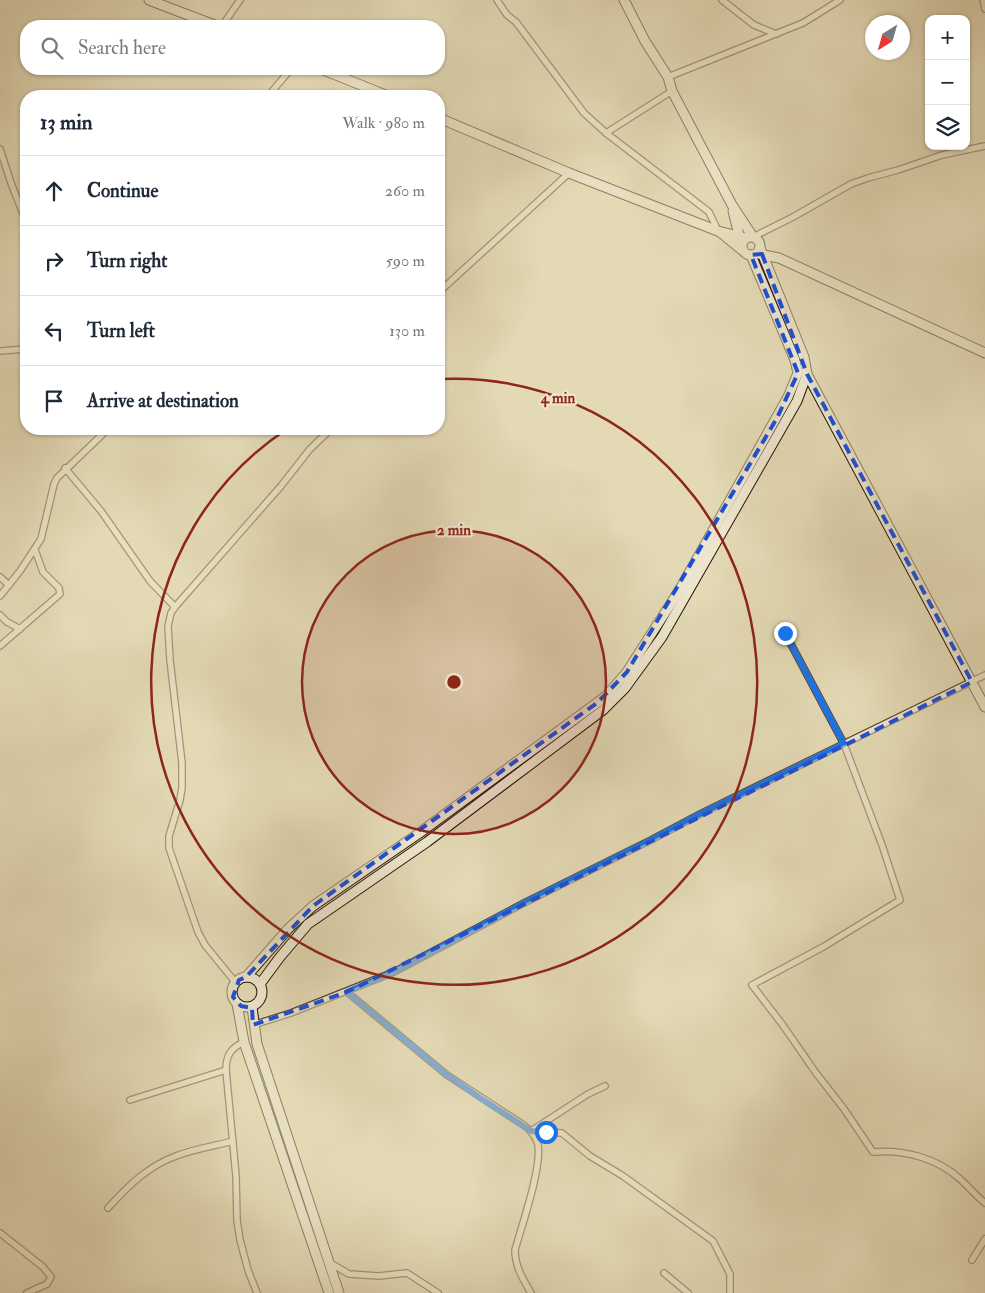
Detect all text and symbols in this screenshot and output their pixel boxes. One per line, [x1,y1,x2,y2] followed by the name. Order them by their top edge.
[865,15,910,60] north arrow
[925,15,970,150] map controls
[925,15,970,60] button: +
[20,20,445,75] search box
[38,34,66,62] icon: search
[78,36,166,60] text: Search here
[925,60,970,105] button: −
[925,105,970,150] button: layers
[40,109,93,136] text: 13 min
[342,113,425,133] text: Walk · 980 m
[40,177,68,205] icon: ahead
[87,179,158,203] text: Continue
[385,181,425,201] text: 260 m
[40,247,68,275] icon: right
[87,249,167,273] text: Turn right
[386,251,425,271] text: 590 m
[40,317,68,345] icon: left
[87,319,155,343] text: Turn left
[389,321,425,341] text: 130 m
[40,387,68,415] icon: arrive
[87,389,239,413] text: Arrive at destination
[540,389,576,408] text: 4 min
[437,521,471,540] text: 2 min
[774,622,797,645] route end
[445,673,463,691] centre of rings
[535,1121,558,1144] route start

